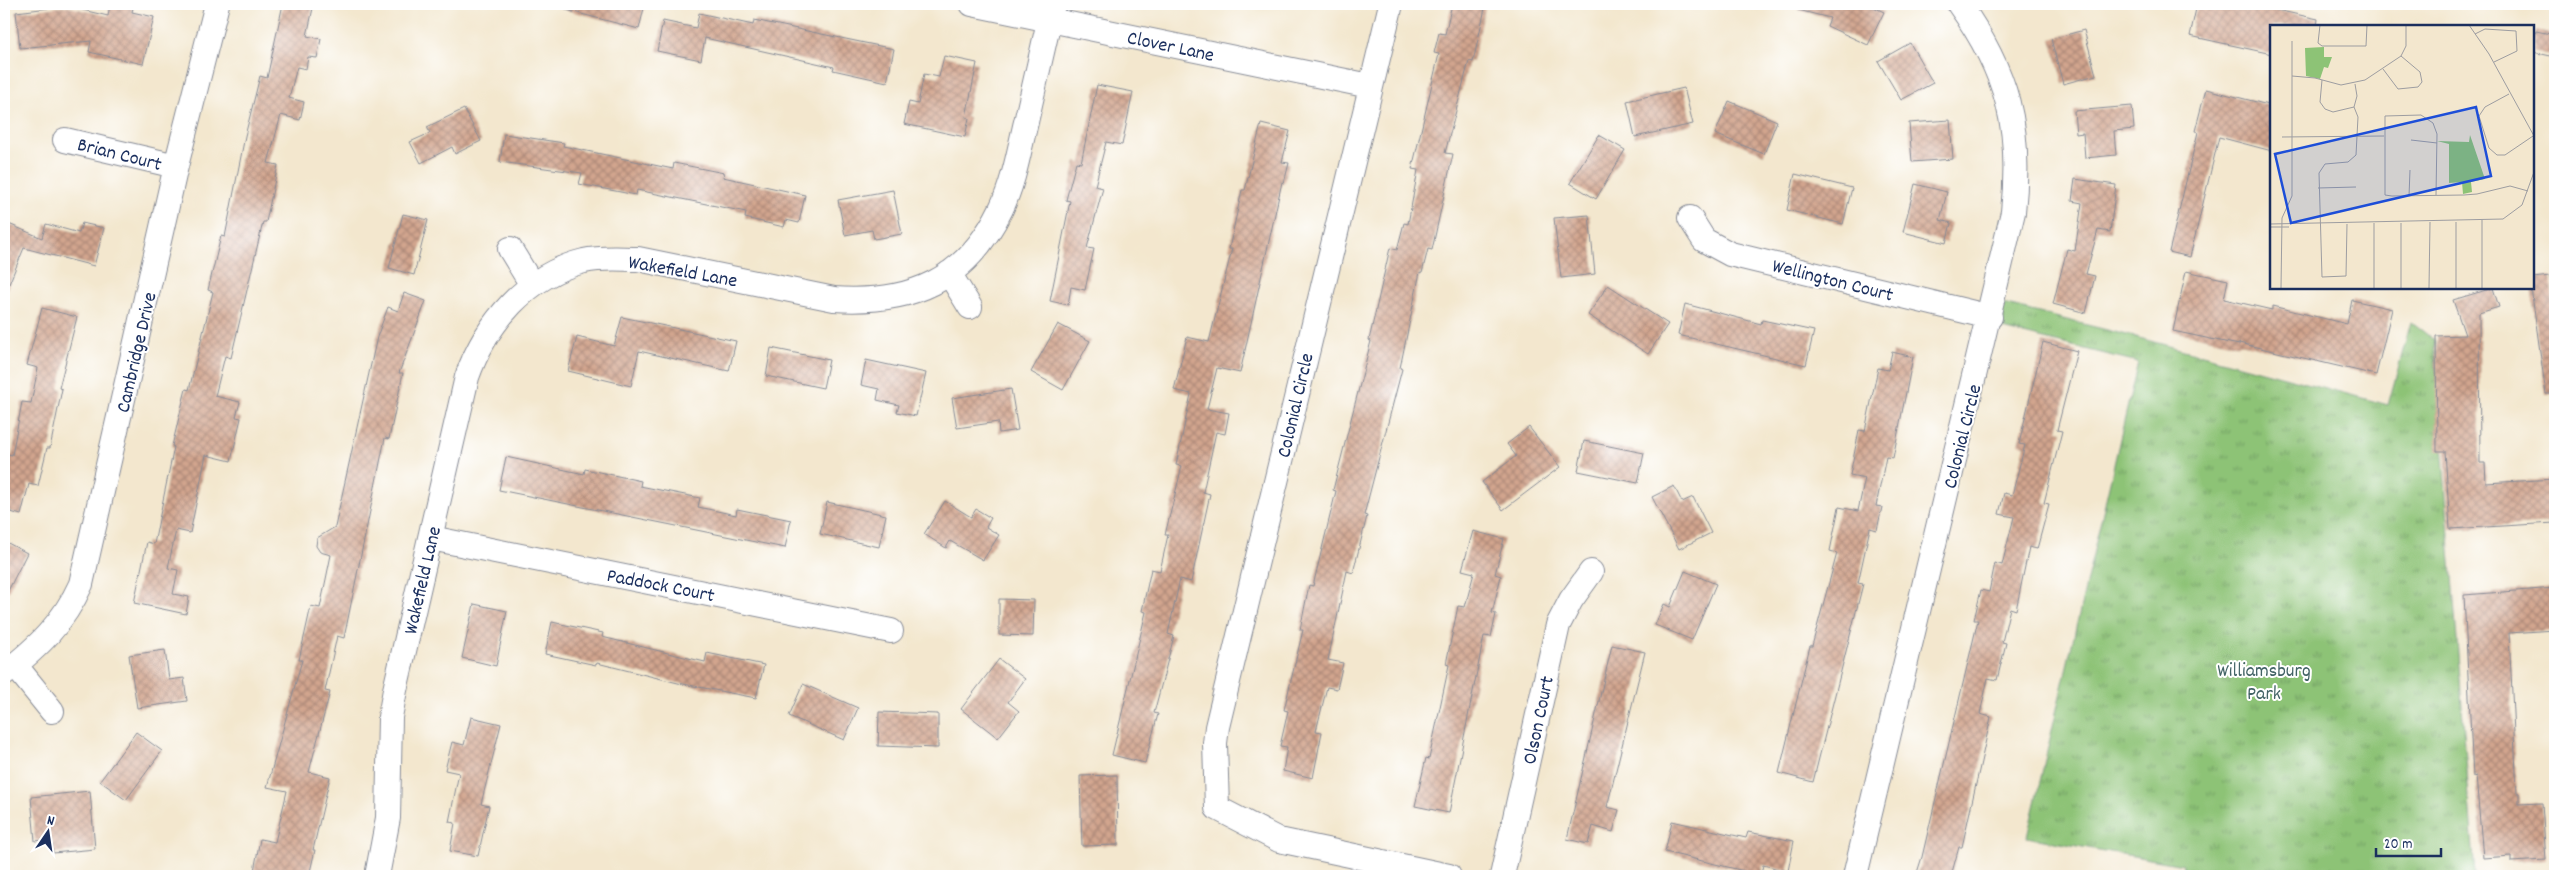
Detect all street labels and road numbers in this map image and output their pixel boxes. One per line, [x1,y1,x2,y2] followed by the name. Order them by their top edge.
[1124,25,1217,71] street label: Clover Lane
[74,132,164,180] street label: Brian Court
[626,250,739,296] street label: Wakefield Lane
[1769,253,1896,310] street label: Wellington Court
[110,290,165,416] street label: Cambridge Drive
[1271,350,1323,461] street label: Colonial Circle
[1937,381,1990,492] street label: Colonial Circle
[398,524,450,638] street label: Wakefield Lane
[604,563,717,611] street label: Paddock Court
[1517,674,1563,767] street label: Olson Court

